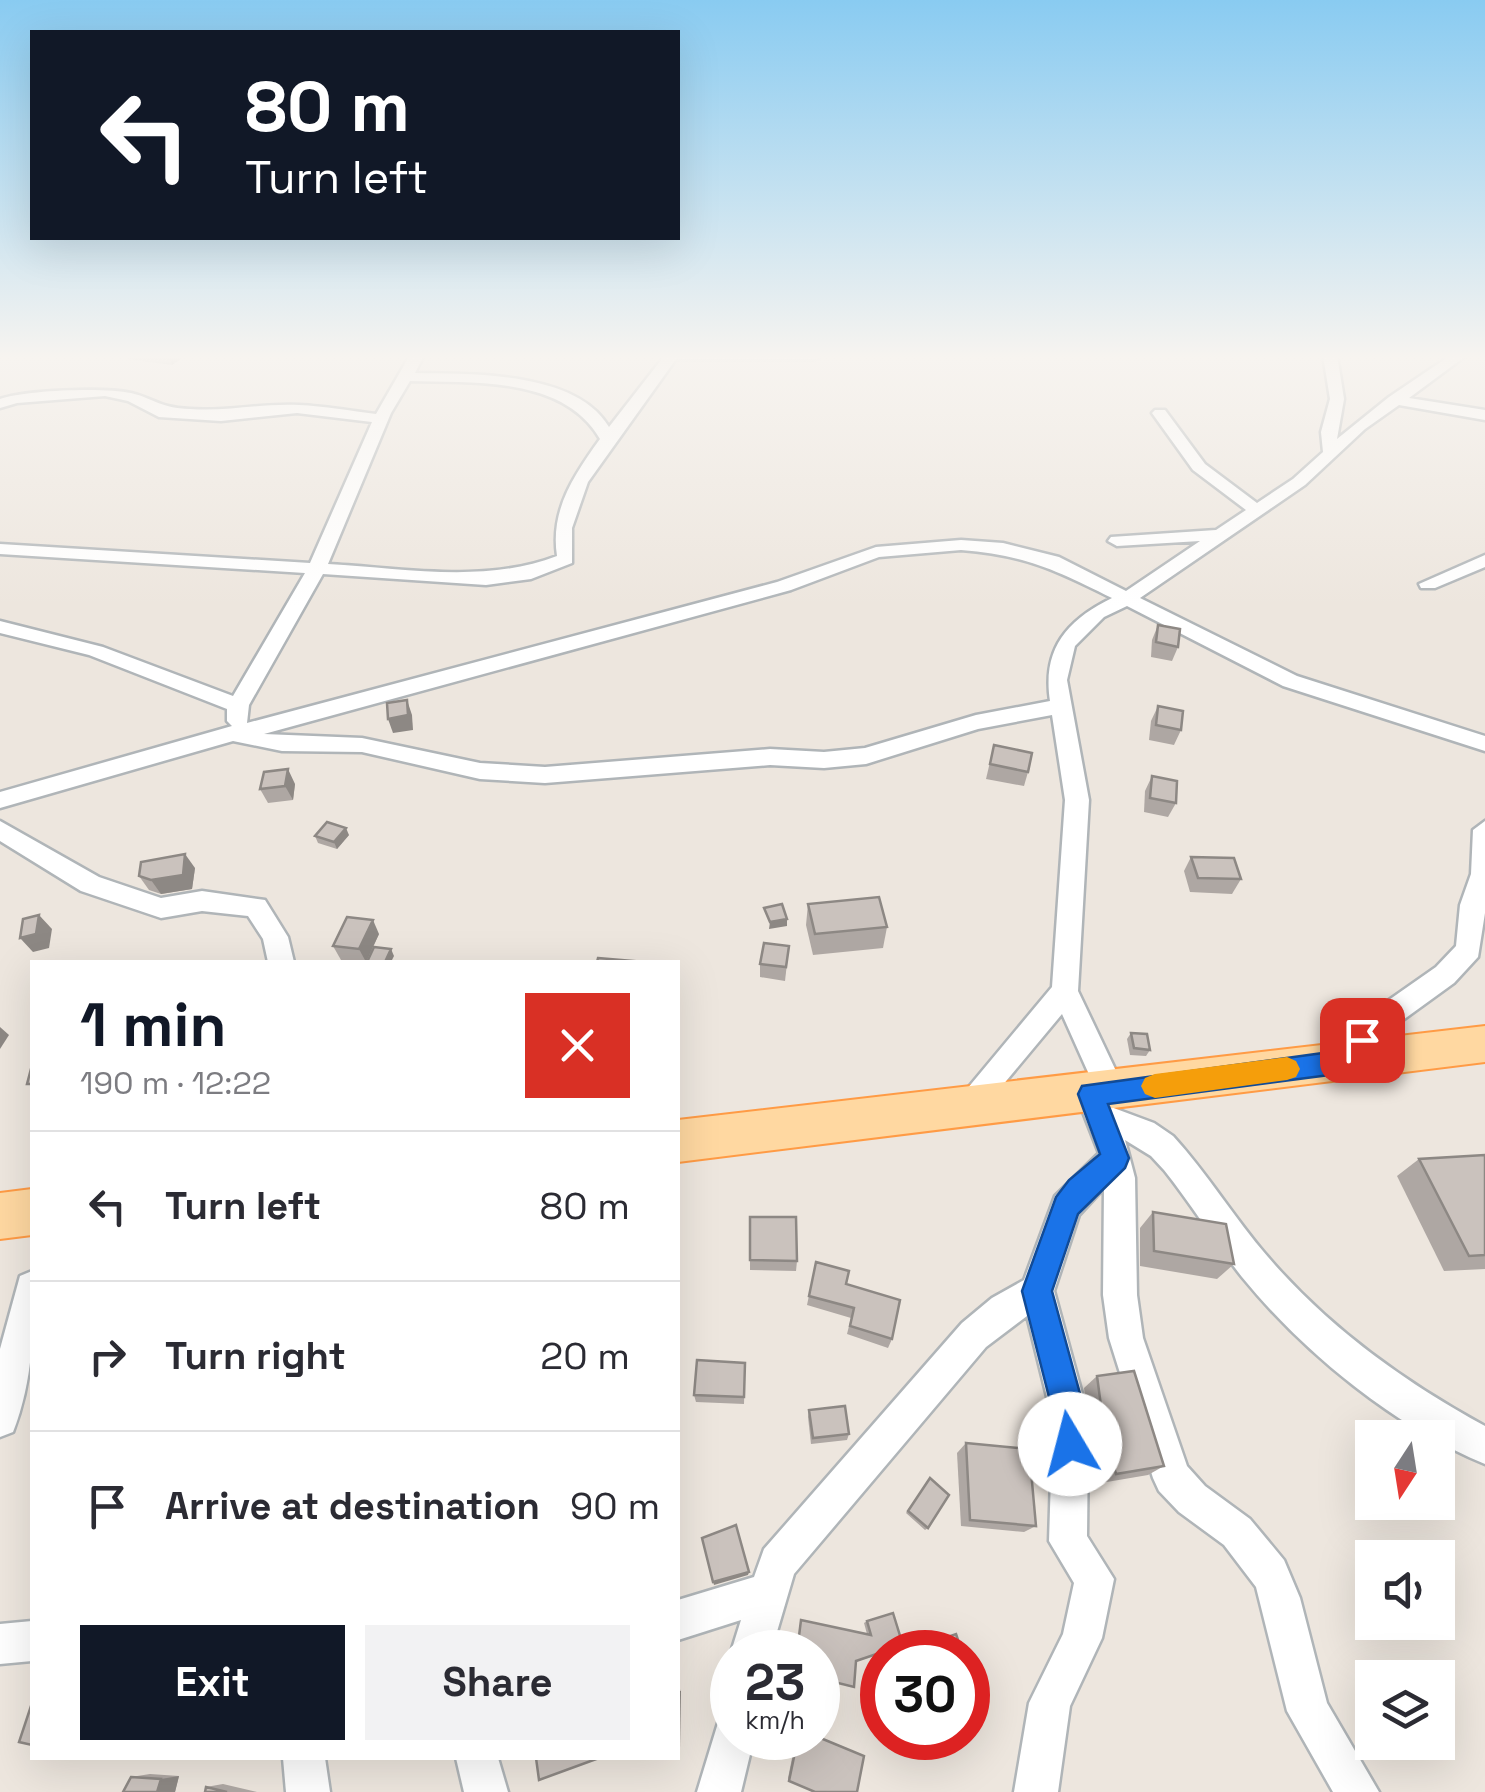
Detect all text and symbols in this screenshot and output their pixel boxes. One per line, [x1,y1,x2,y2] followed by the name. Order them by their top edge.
[245,62,410,151] text: 80 m
[80,70,210,200] icon: left
[245,149,428,206] text: Turn left
[80,987,227,1064] text: 1 min
[525,993,630,1098] button: close
[1320,998,1405,1083] pin
[1335,1013,1390,1068] icon: arrive
[80,1063,271,1103] text: 190 m · 12:22
[80,1179,135,1234] icon: left
[165,1182,321,1230] text: Turn left
[540,1182,630,1230] text: 80 m
[80,1329,135,1384] icon: right
[165,1332,346,1380] text: Turn right
[540,1332,630,1380] text: 20 m
[1018,1392,1122,1496] position arrow
[1355,1420,1455,1520] north arrow
[1355,1420,1455,1760] map controls
[80,1479,135,1534] icon: arrive
[165,1482,540,1530] text: Arrive at destination
[570,1482,660,1530] text: 90 m
[1355,1540,1455,1640] button: sound
[80,1625,345,1740] button: Exit
[365,1625,630,1740] button: Share
[860,1630,990,1760] speed limit sign: 30
[745,1651,805,1715] text: 23
[1355,1660,1455,1760] button: layers
[745,1704,805,1736] text: km/h

